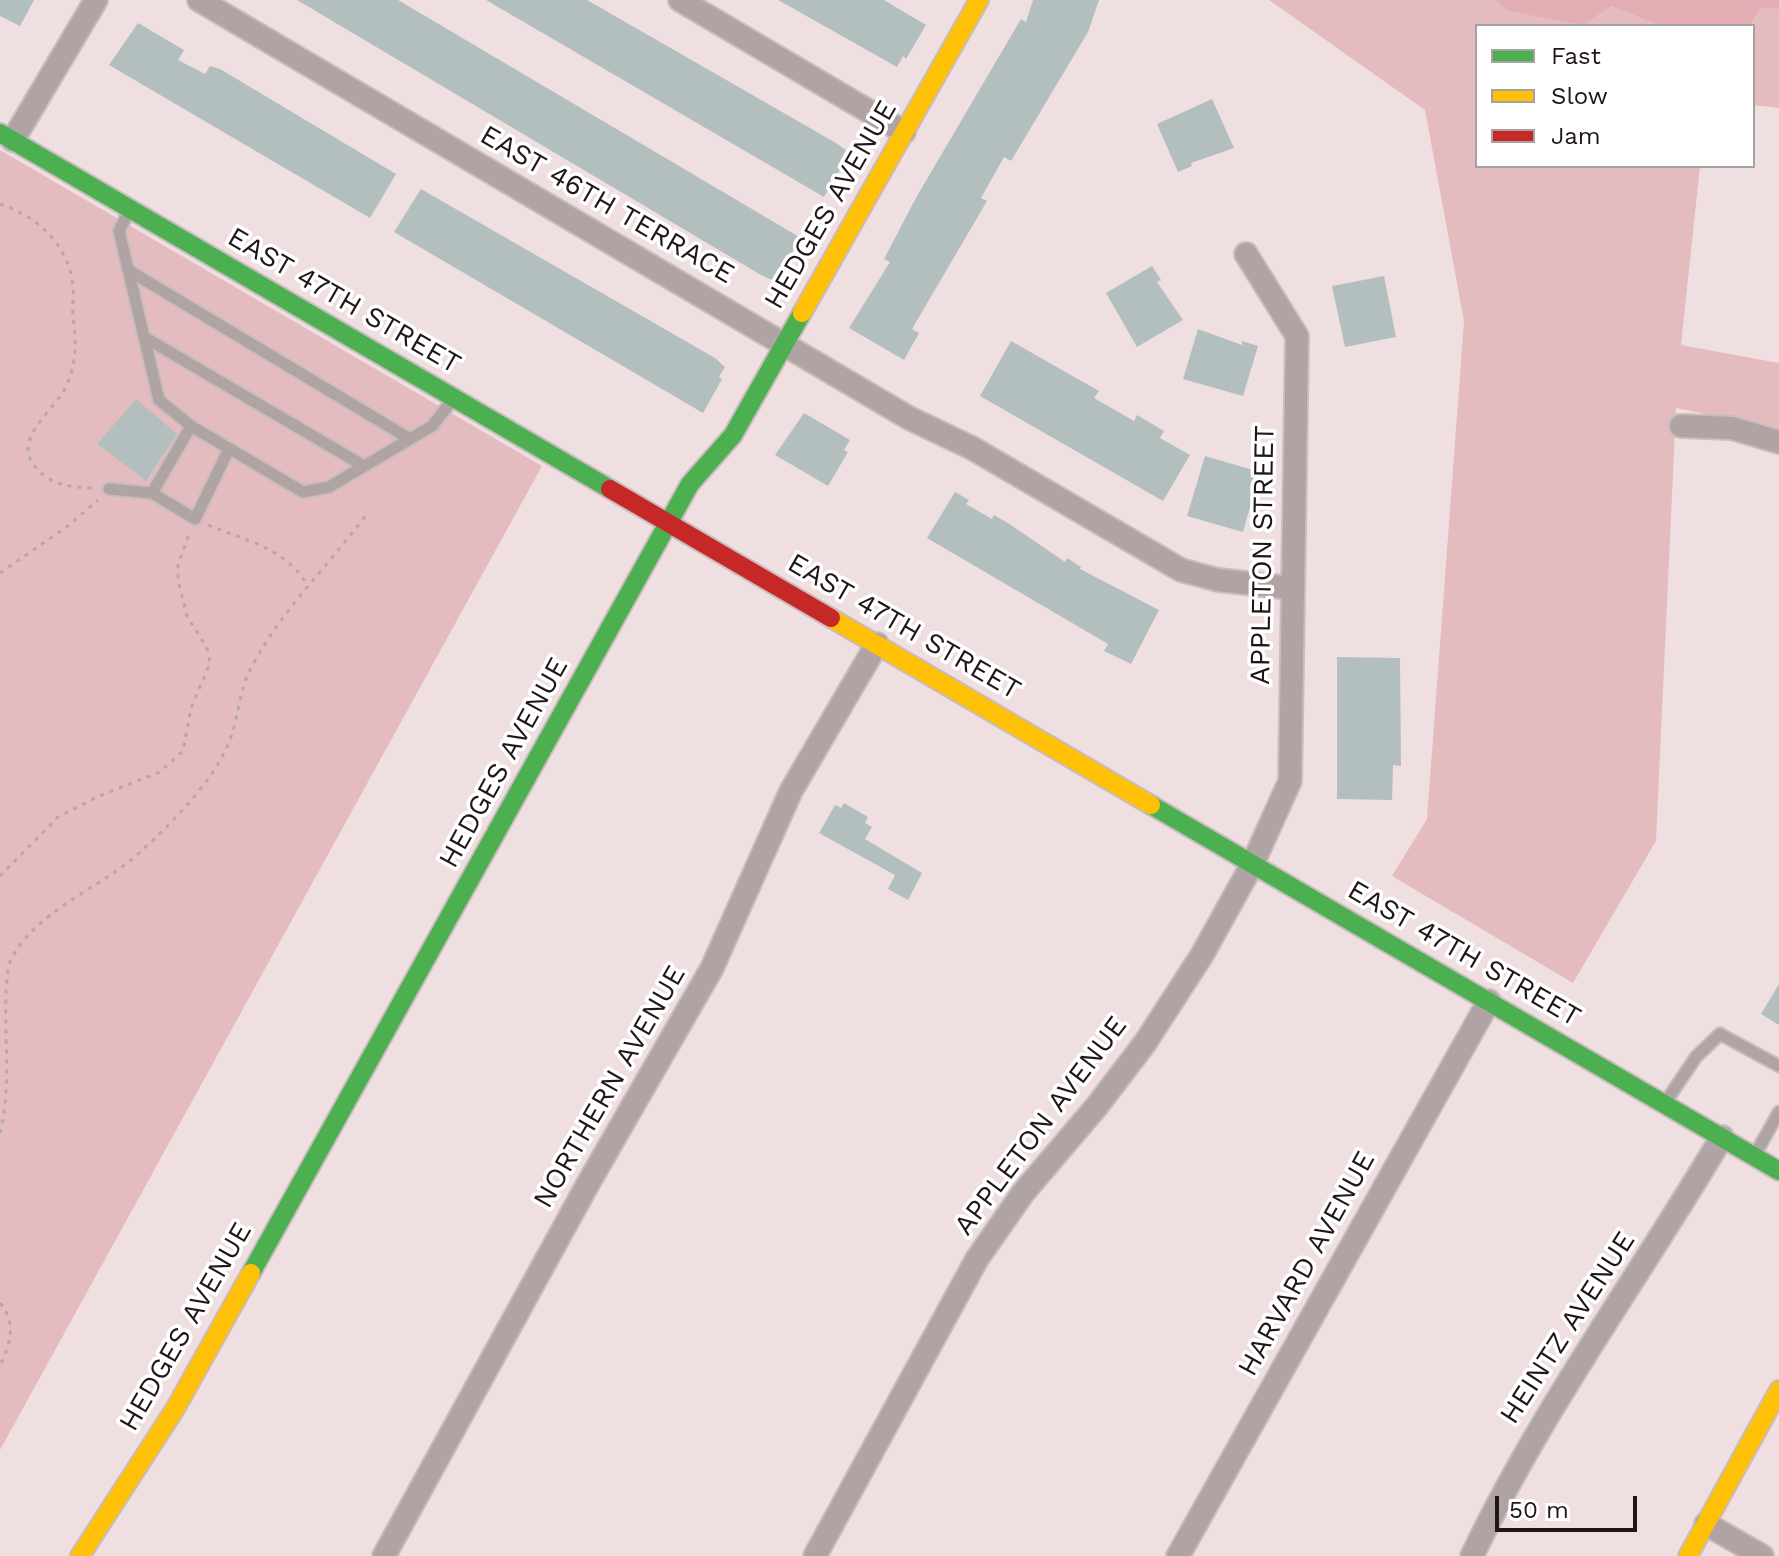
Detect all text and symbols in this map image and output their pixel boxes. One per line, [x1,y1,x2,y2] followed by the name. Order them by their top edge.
[1475,24,1755,168] legend
[1551,42,1601,70] text: Fast
[1551,82,1608,110] text: Slow
[758,95,904,315] street label: HEDGES AVENUE
[474,119,740,291] street label: EAST 46TH TERRACE
[1551,122,1601,150] text: Jam
[222,221,466,381] street label: EAST 47TH STREET
[1244,425,1282,685] street label: APPLETON STREET
[782,547,1026,707] street label: EAST 47TH STREET
[432,652,576,874] street label: HEDGES AVENUE
[1342,874,1586,1034] street label: EAST 47TH STREET
[527,960,693,1214] street label: NORTHERN AVENUE
[948,1010,1134,1242] street label: APPLETON AVENUE
[1231,1146,1383,1382] street label: HARVARD AVENUE
[113,1217,259,1437] street label: HEDGES AVENUE
[1493,1226,1643,1430] street label: HEINTZ AVENUE
[1499,1480,1641,1530] scale bar
[1509,1496,1569,1524] text: 50 m

